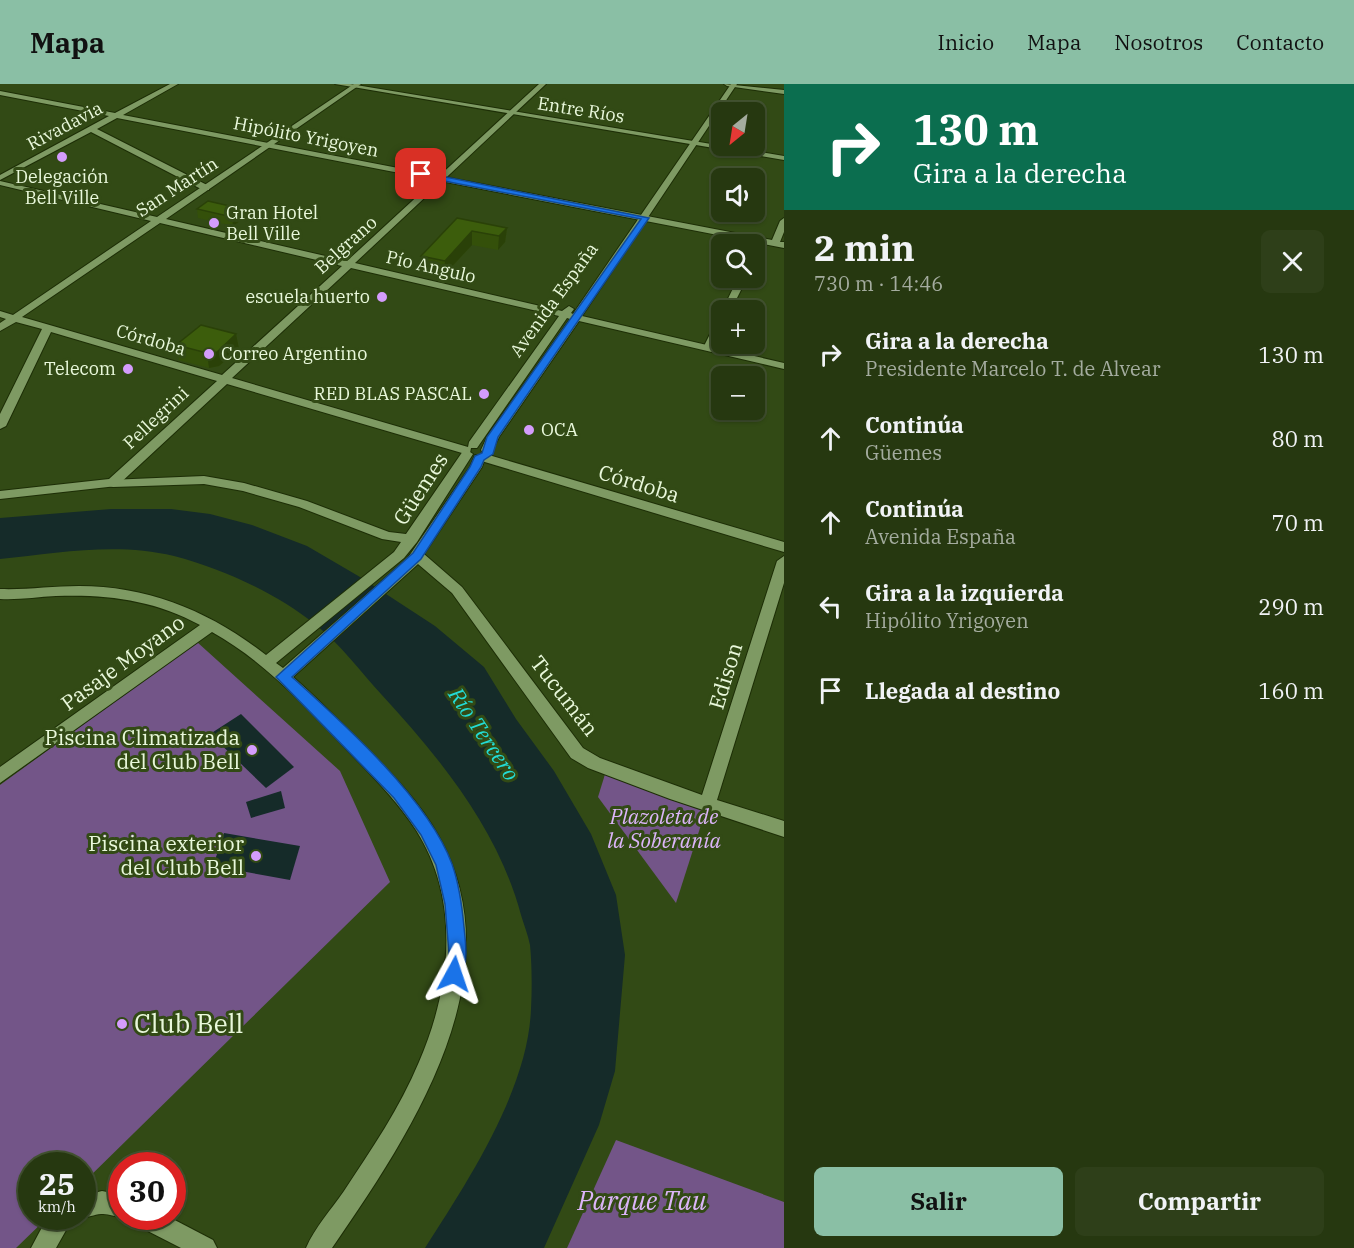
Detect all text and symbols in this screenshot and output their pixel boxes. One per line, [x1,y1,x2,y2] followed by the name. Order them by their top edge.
[30,24,105,61] text: Mapa
[937,28,994,56] text: Inicio
[1027,28,1081,56] text: Mapa
[1114,28,1203,56] text: Nosotros
[1236,28,1324,56] text: Contacto
[536,91,626,128] street label: Entre Ríos
[23,96,107,155] street label: Rivadavia
[711,102,765,156] north arrow
[711,102,765,420] map controls
[913,102,1039,157] text: 130 m
[814,108,892,186] icon: right
[232,111,381,162] street label: Hipólito Yrigoyen
[395,148,446,199] pin
[55,150,69,164] marker: Delegación Bell Ville
[131,152,222,222] street label: San Martín
[913,155,1127,190] text: Gira a la derecha
[404,157,437,190] icon: arrive
[15,165,109,209] place label: Delegación Bell Ville
[711,168,765,222] button: sound
[226,201,318,245] place label: Gran Hotel Bell Ville
[310,211,382,279] street label: Belgrano
[207,216,221,230] marker: Gran Hotel Bell Ville
[814,224,915,271] text: 2 min
[1261,230,1324,293] button: close
[711,234,765,288] button: search
[504,238,603,361] street label: Avenida España
[384,245,478,288] street label: Pío Angulo
[814,270,943,297] text: 730 m · 14:46
[245,285,370,308] place label: escuela huerto
[375,290,389,304] marker: escuela huerto
[711,300,765,354] button: +
[114,319,189,360] street label: Córdoba
[865,326,1049,355] text: Gira a la derecha
[814,338,847,371] icon: right
[1258,340,1324,369] text: 130 m
[221,342,367,365] place label: Correo Argentino
[202,347,216,361] marker: Correo Argentino
[865,355,1161,382] text: Presidente Marcelo T. de Alvear
[44,357,116,380] place label: Telecom
[121,362,135,376] marker: Telecom
[711,366,765,420] button: −
[118,381,194,454] street label: Pellegrini
[314,382,472,405] place label: RED BLAS PASCAL
[477,387,491,401] marker: RED BLAS PASCAL
[865,410,964,439] text: Continúa
[541,418,578,441] place label: OCA
[814,422,847,455] icon: ahead
[522,423,536,437] marker: OCA
[1272,424,1324,453] text: 80 m
[865,439,942,466] text: Güemes
[386,447,454,530] street label: Güemes
[595,457,683,509] street label: Córdoba
[865,494,964,523] text: Continúa
[814,506,847,539] icon: ahead
[1272,508,1324,537] text: 70 m
[865,523,1016,550] text: Avenida España
[865,578,1064,607] text: Gira a la izquierda
[814,590,847,623] icon: left
[1258,592,1324,621] text: 290 m
[865,607,1029,634] text: Hipólito Yrigoyen
[55,608,190,716] street label: Pasaje Moyano
[702,639,748,712] street label: Edison
[525,649,605,741] street label: Tucumán
[814,674,847,707] icon: arrive
[865,676,1060,705] text: Llegada al destino
[1258,676,1324,705] text: 160 m
[442,680,526,786] water label: Río Tercero
[45,723,240,775] place label: Piscina Climatizada del Club Bell
[245,743,259,757] marker: Piscina Climatizada del Club Bell
[607,802,721,854] park label: Plazoleta de la Soberanía
[88,829,245,881] place label: Piscina exterior del Club Bell
[249,849,263,863] marker: Piscina exterior del Club Bell
[422,942,486,1006] position arrow
[134,1006,243,1040] place label: Club Bell
[115,1017,129,1031] marker: Club Bell
[108,1152,186,1230] speed limit sign: 30
[39,1164,75,1203] text: 25
[814,1167,1063,1236] button: Salir
[1075,1167,1324,1236] button: Compartir
[577,1183,707,1217] park label: Parque Tau
[38,1197,76,1216] text: km/h

